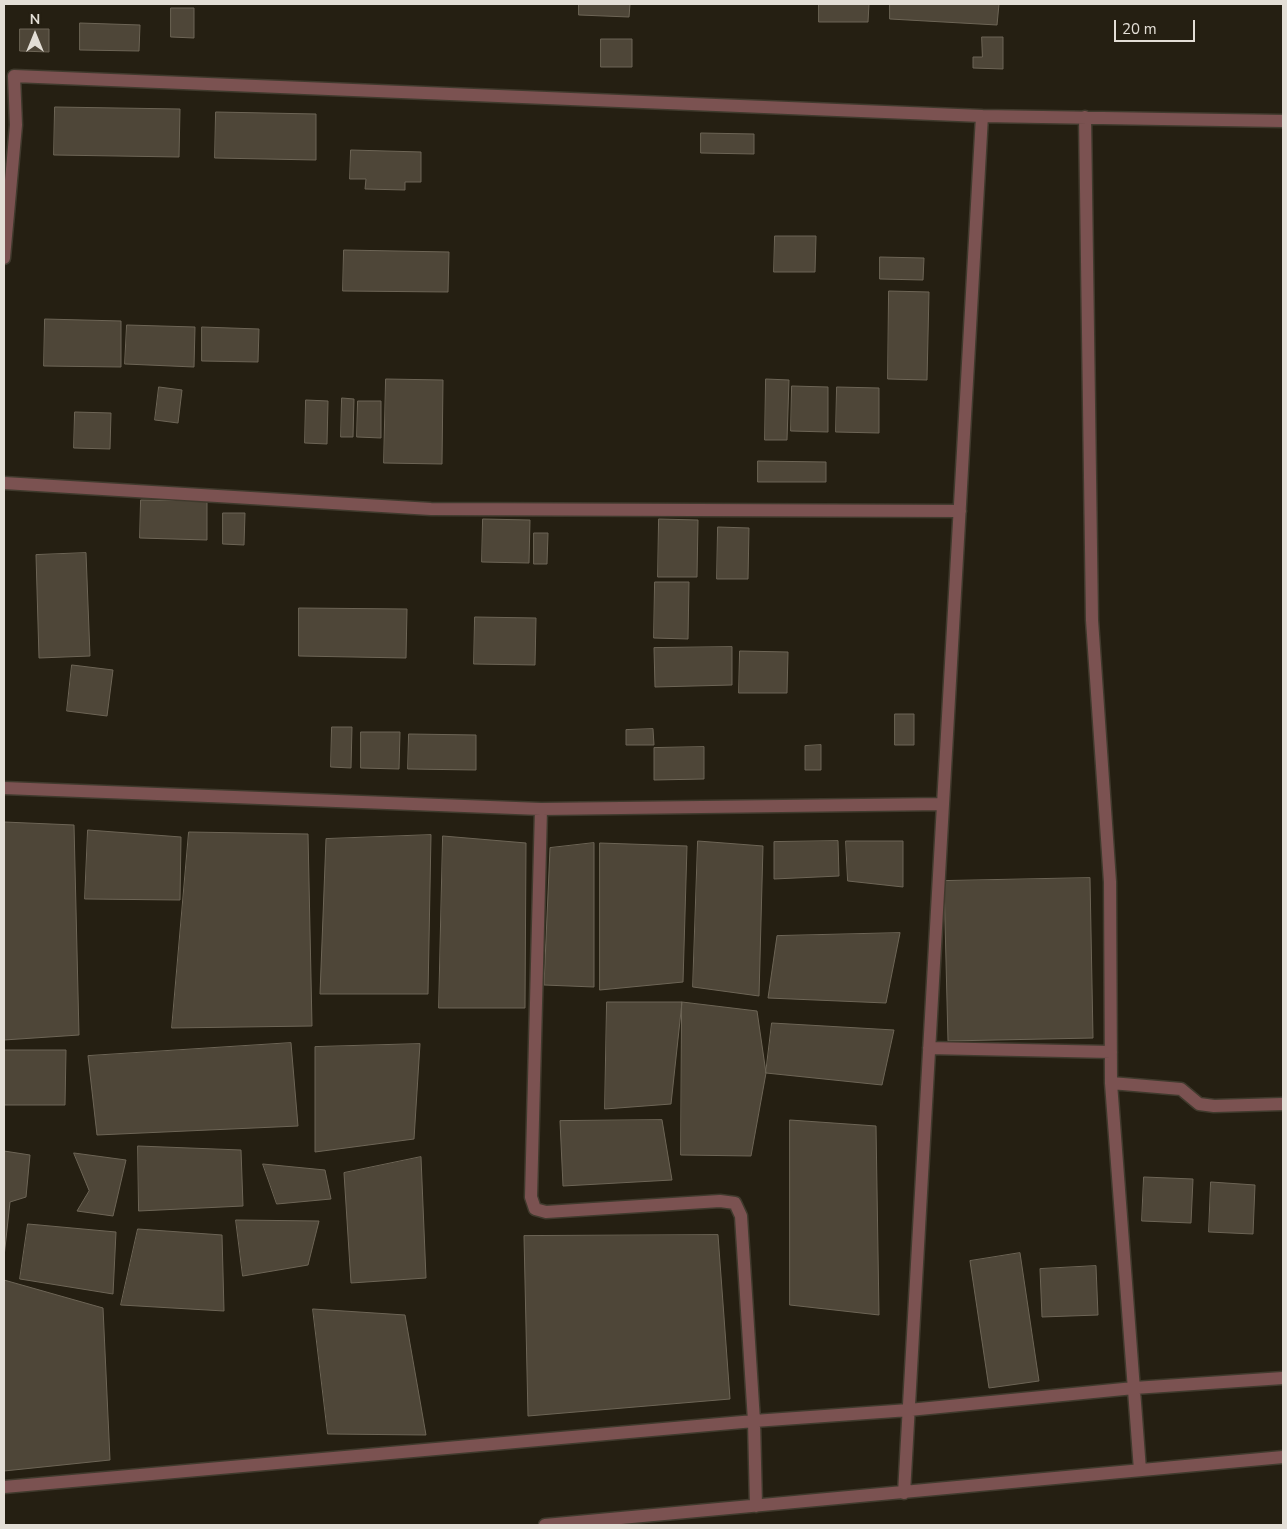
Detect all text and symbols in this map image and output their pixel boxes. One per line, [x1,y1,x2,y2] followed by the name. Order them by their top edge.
[10,10,60,60] north arrow
[30,10,40,29] text: N
[1117,10,1198,42] scale bar
[1122,19,1157,39] text: 20 m

